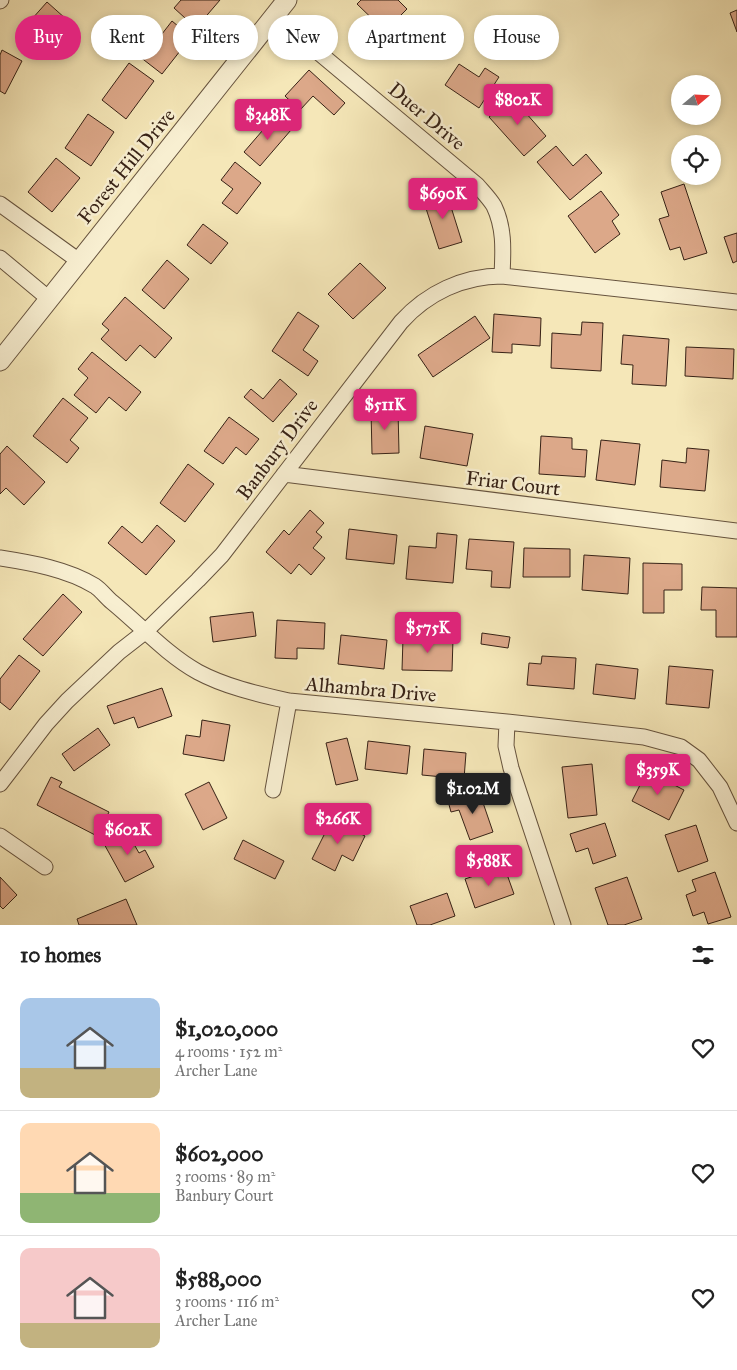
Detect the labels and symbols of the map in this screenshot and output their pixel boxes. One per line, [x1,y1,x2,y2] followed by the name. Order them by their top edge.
[671,75,721,125] north arrow
[384,77,470,155] street label: Duer Drive
[483,84,553,126] pin: $802K
[233,98,303,141] pin: $348K
[72,104,180,228] street label: Forest Hill Drive
[408,178,478,220] pin: $690K
[350,388,420,431] pin: $511K
[231,394,323,504] street label: Banbury Drive
[464,465,562,501] street label: Friar Court
[393,612,463,654] pin: $575K
[304,671,437,707] street label: Alhambra Drive
[623,754,693,796] pin: $359K
[432,772,514,815] pin: $1.02M
[303,802,373,845] pin: $266K
[93,814,163,856] pin: $602K
[454,844,524,887] pin: $588K

